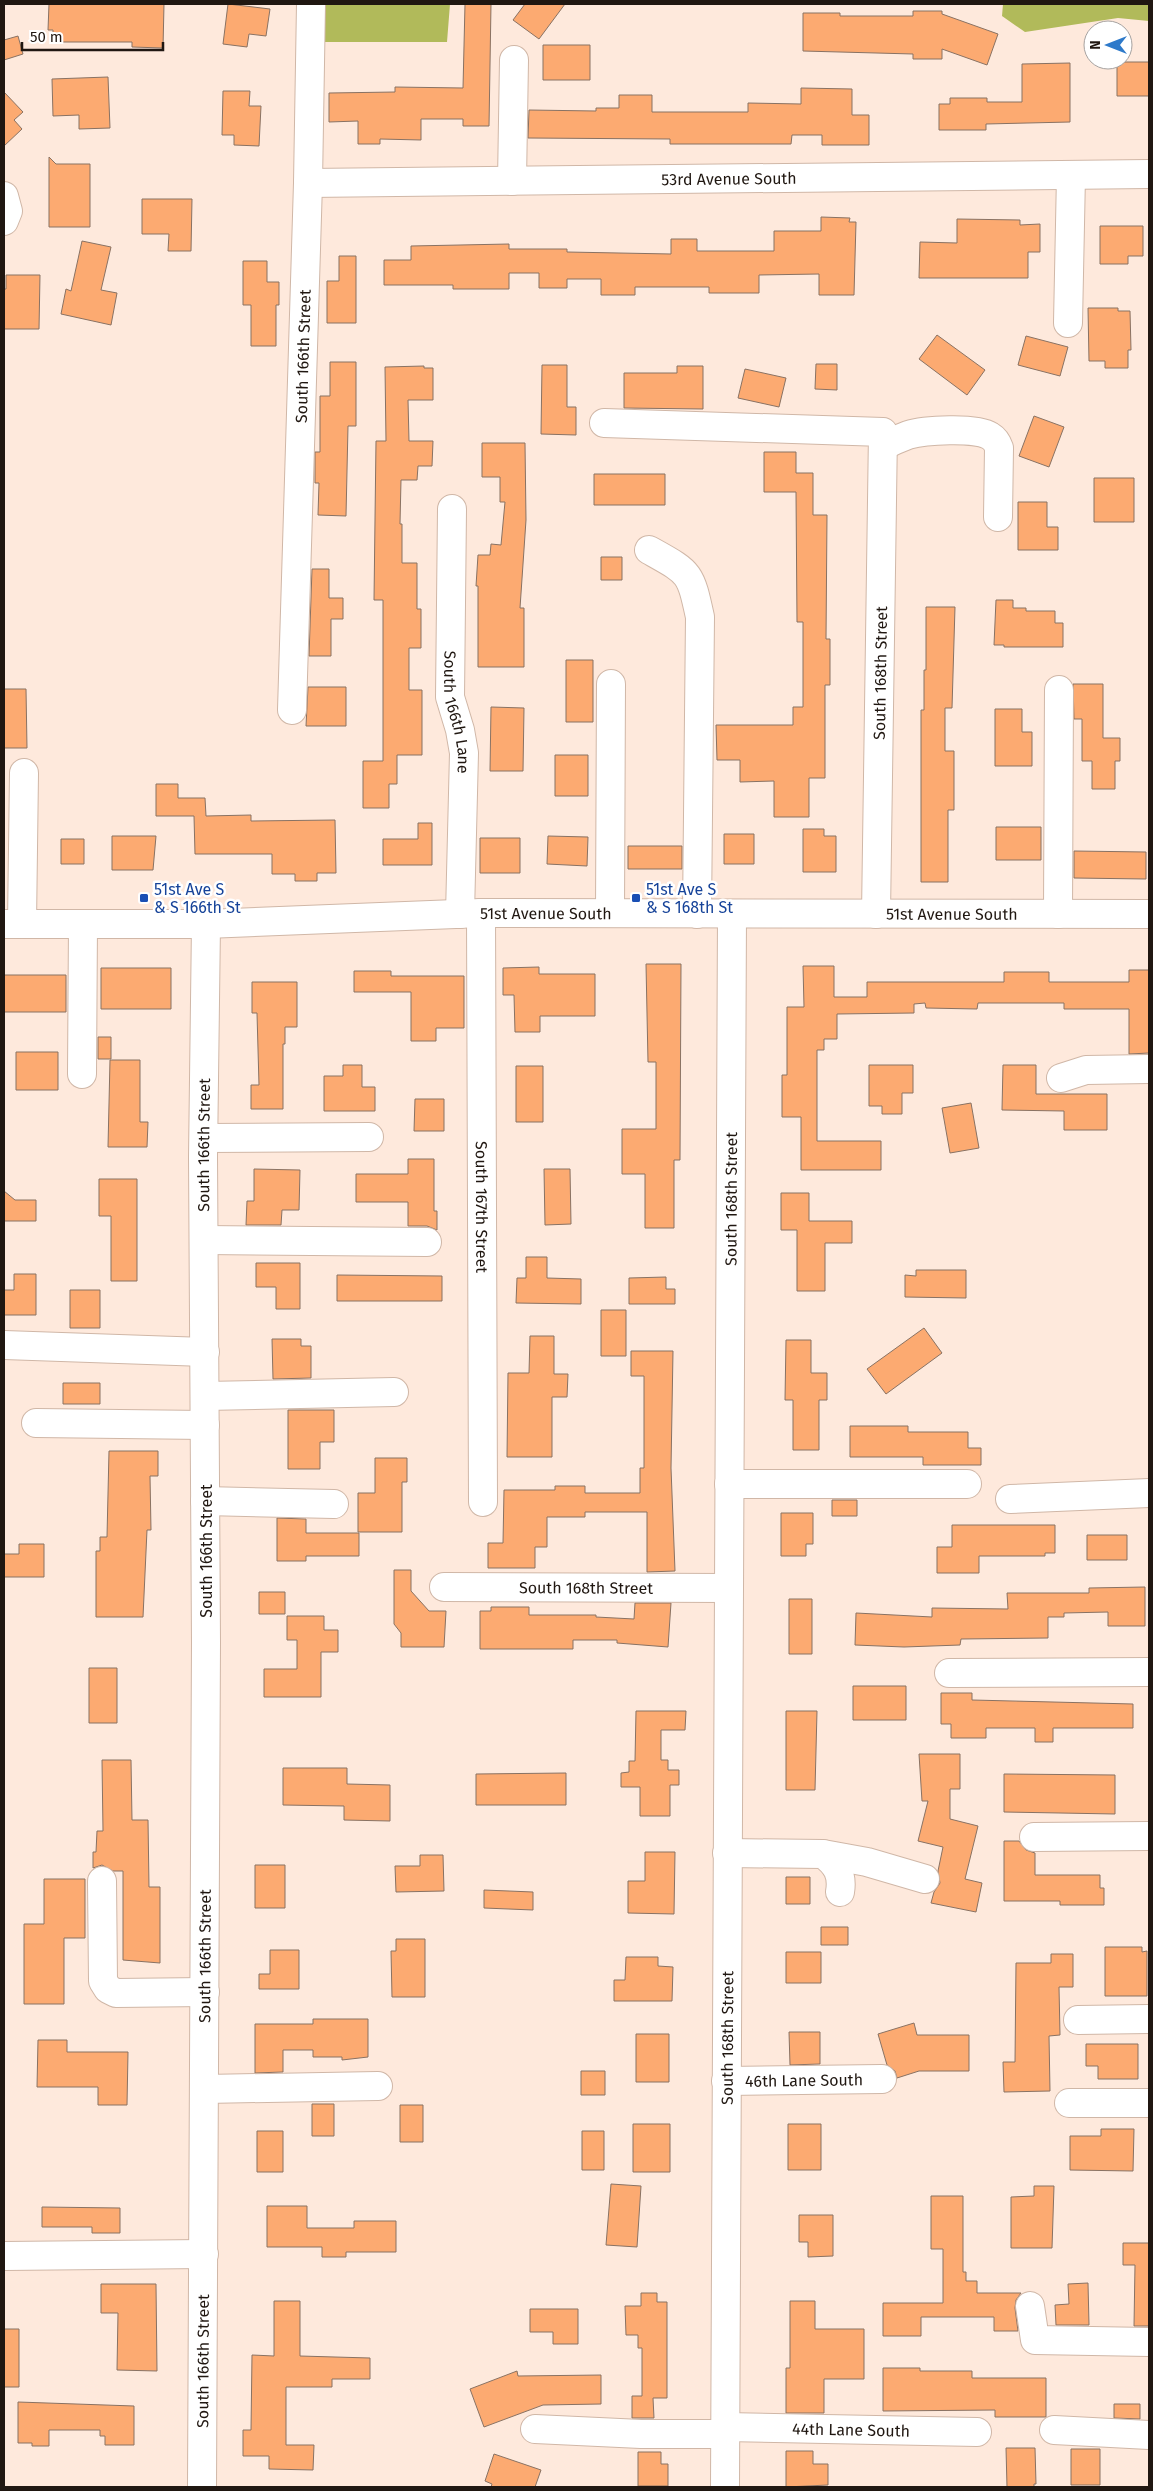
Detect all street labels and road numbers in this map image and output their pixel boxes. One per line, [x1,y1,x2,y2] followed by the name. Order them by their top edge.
[661,169,797,189] street label: 53rd Avenue South
[292,289,315,423] street label: South 166th Street
[870,606,891,740] street label: South 168th Street
[440,650,473,774] street label: South 166th Lane
[480,904,612,923] street label: 51st Avenue South
[886,905,1018,924] street label: 51st Avenue South
[194,1078,214,1212] street label: South 166th Street
[721,1132,741,1266] street label: South 168th Street
[472,1141,491,1273] street label: South 167th Street
[197,1484,216,1618] street label: South 166th Street
[519,1578,653,1598] street label: South 168th Street
[195,1889,215,2023] street label: South 166th Street
[718,1971,737,2105] street label: South 168th Street
[745,2070,863,2091] street label: 46th Lane South
[193,2294,213,2428] street label: South 166th Street
[792,2419,910,2441] street label: 44th Lane South

